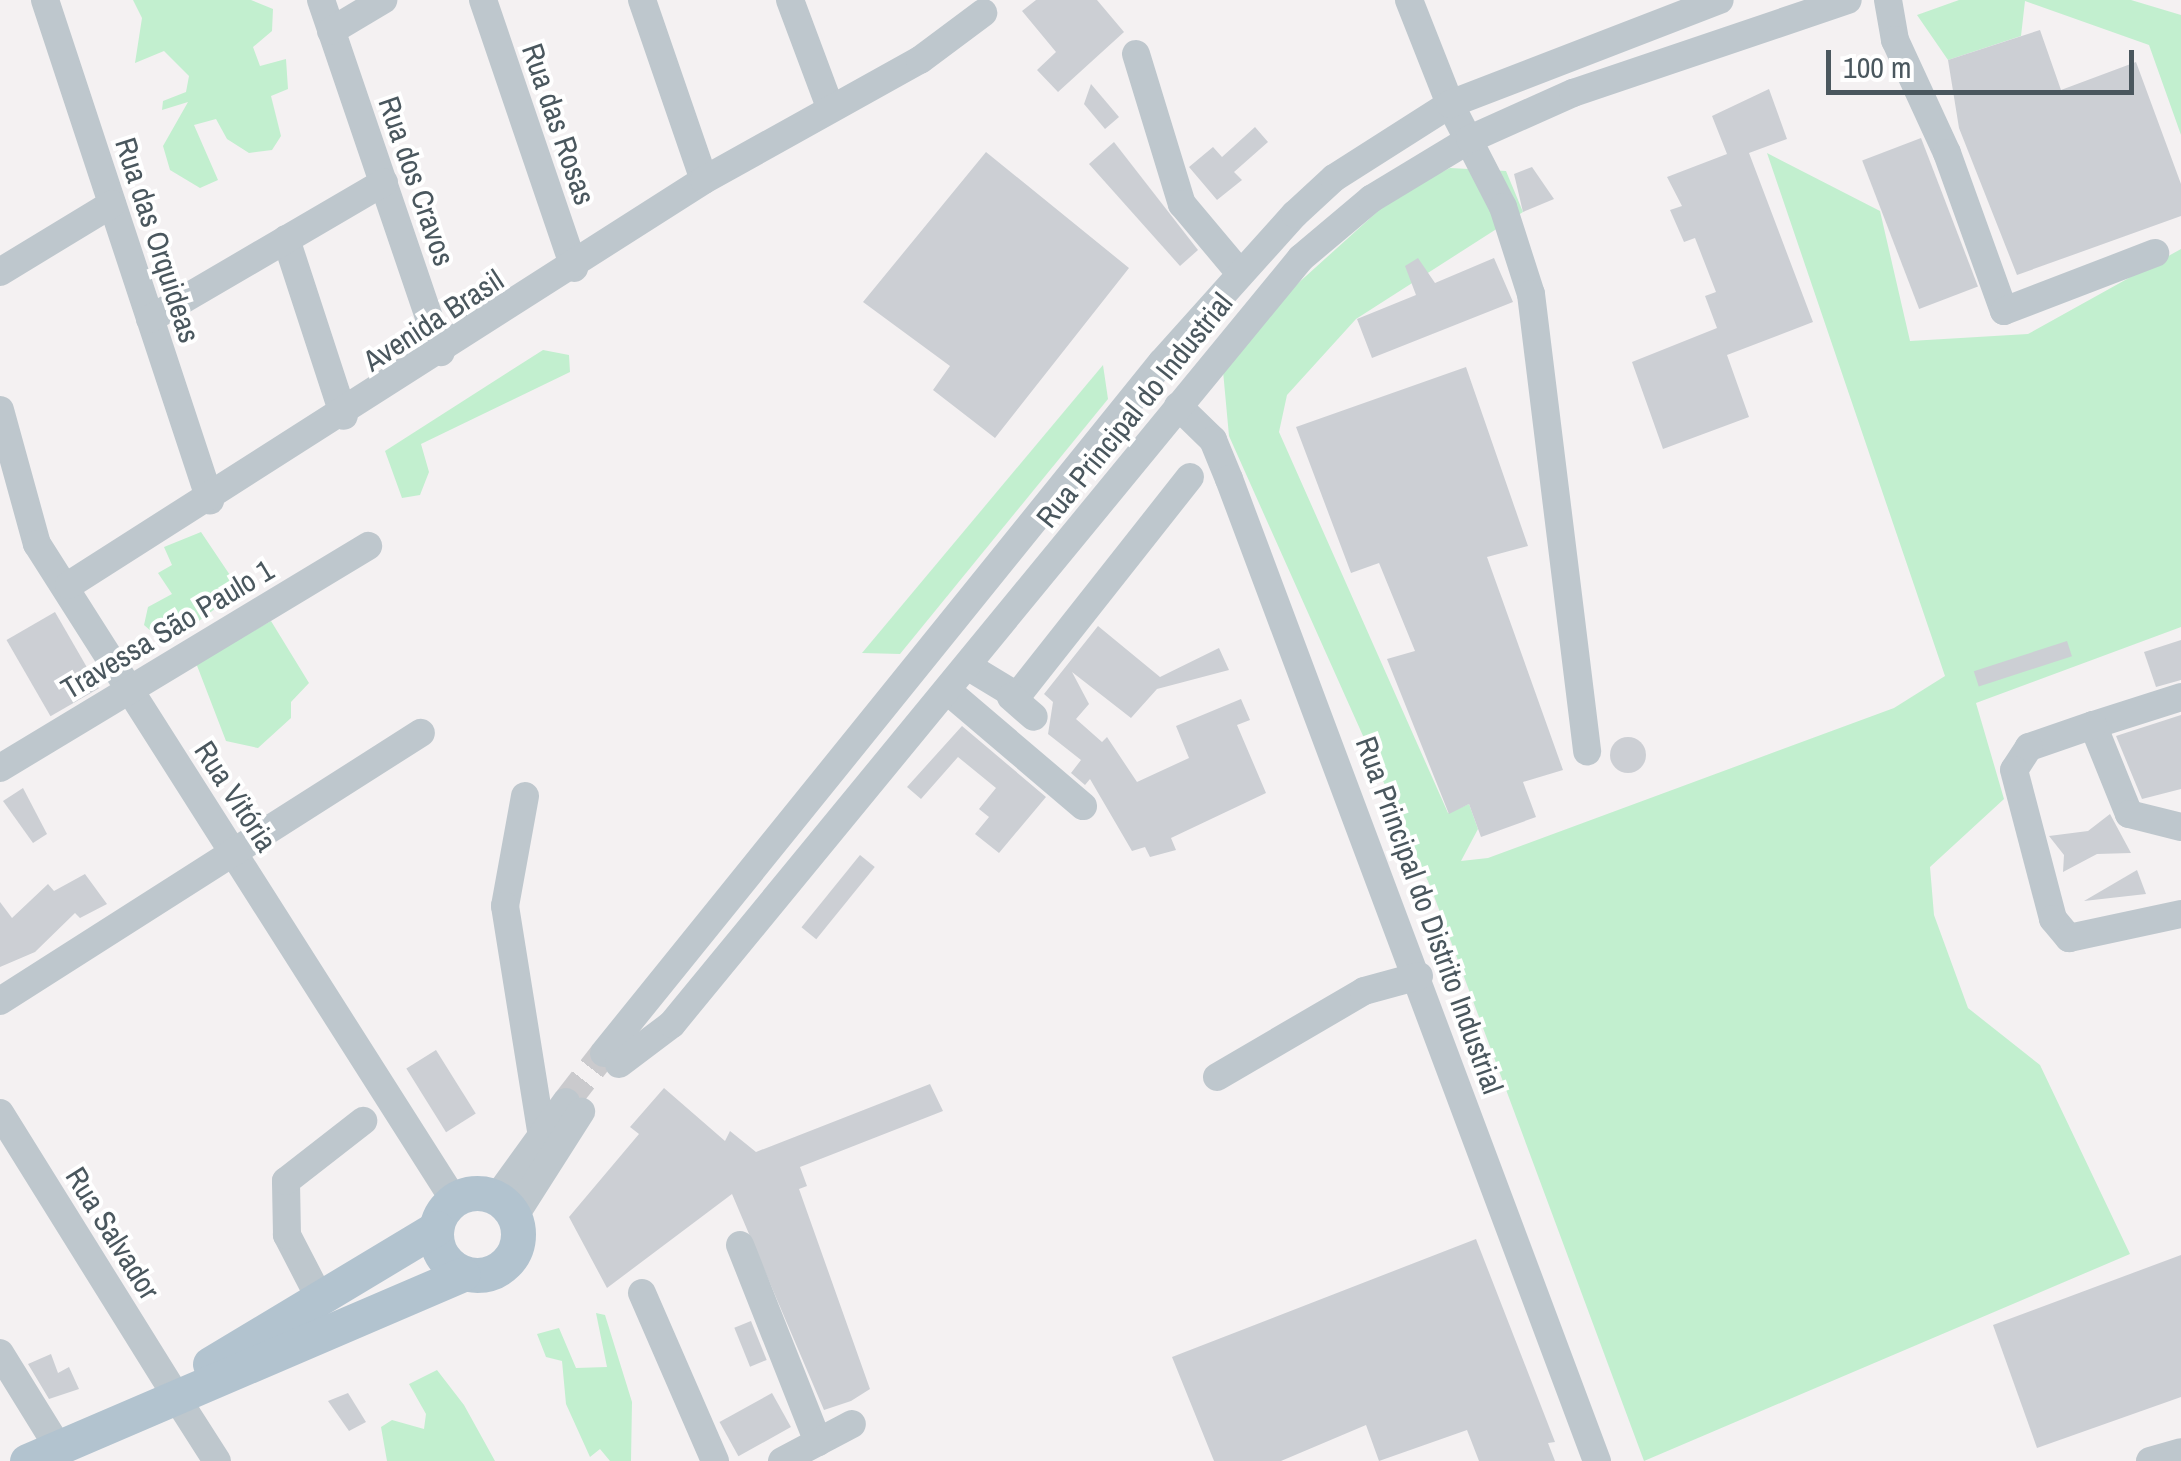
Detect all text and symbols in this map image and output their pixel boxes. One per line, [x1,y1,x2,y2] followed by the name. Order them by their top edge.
[1831,30,2138,92] scale bar
[515,39,603,209] street label: Rua das Rosas
[1843,47,1911,87] text: 100 m
[371,92,463,270] street label: Rua dos Cravos
[108,133,208,347] street label: Rua das Orquideas
[356,261,510,379] street label: Avenida Brasil
[1028,285,1240,535] street label: Rua Principal do Industrial
[54,551,280,707] street label: Travessa São Paulo 1
[1349,732,1511,1098] street label: Rua Principal do Distrito Industrial
[187,734,285,858] street label: Rua Vitória
[58,1160,168,1306] street label: Rua Salvador

